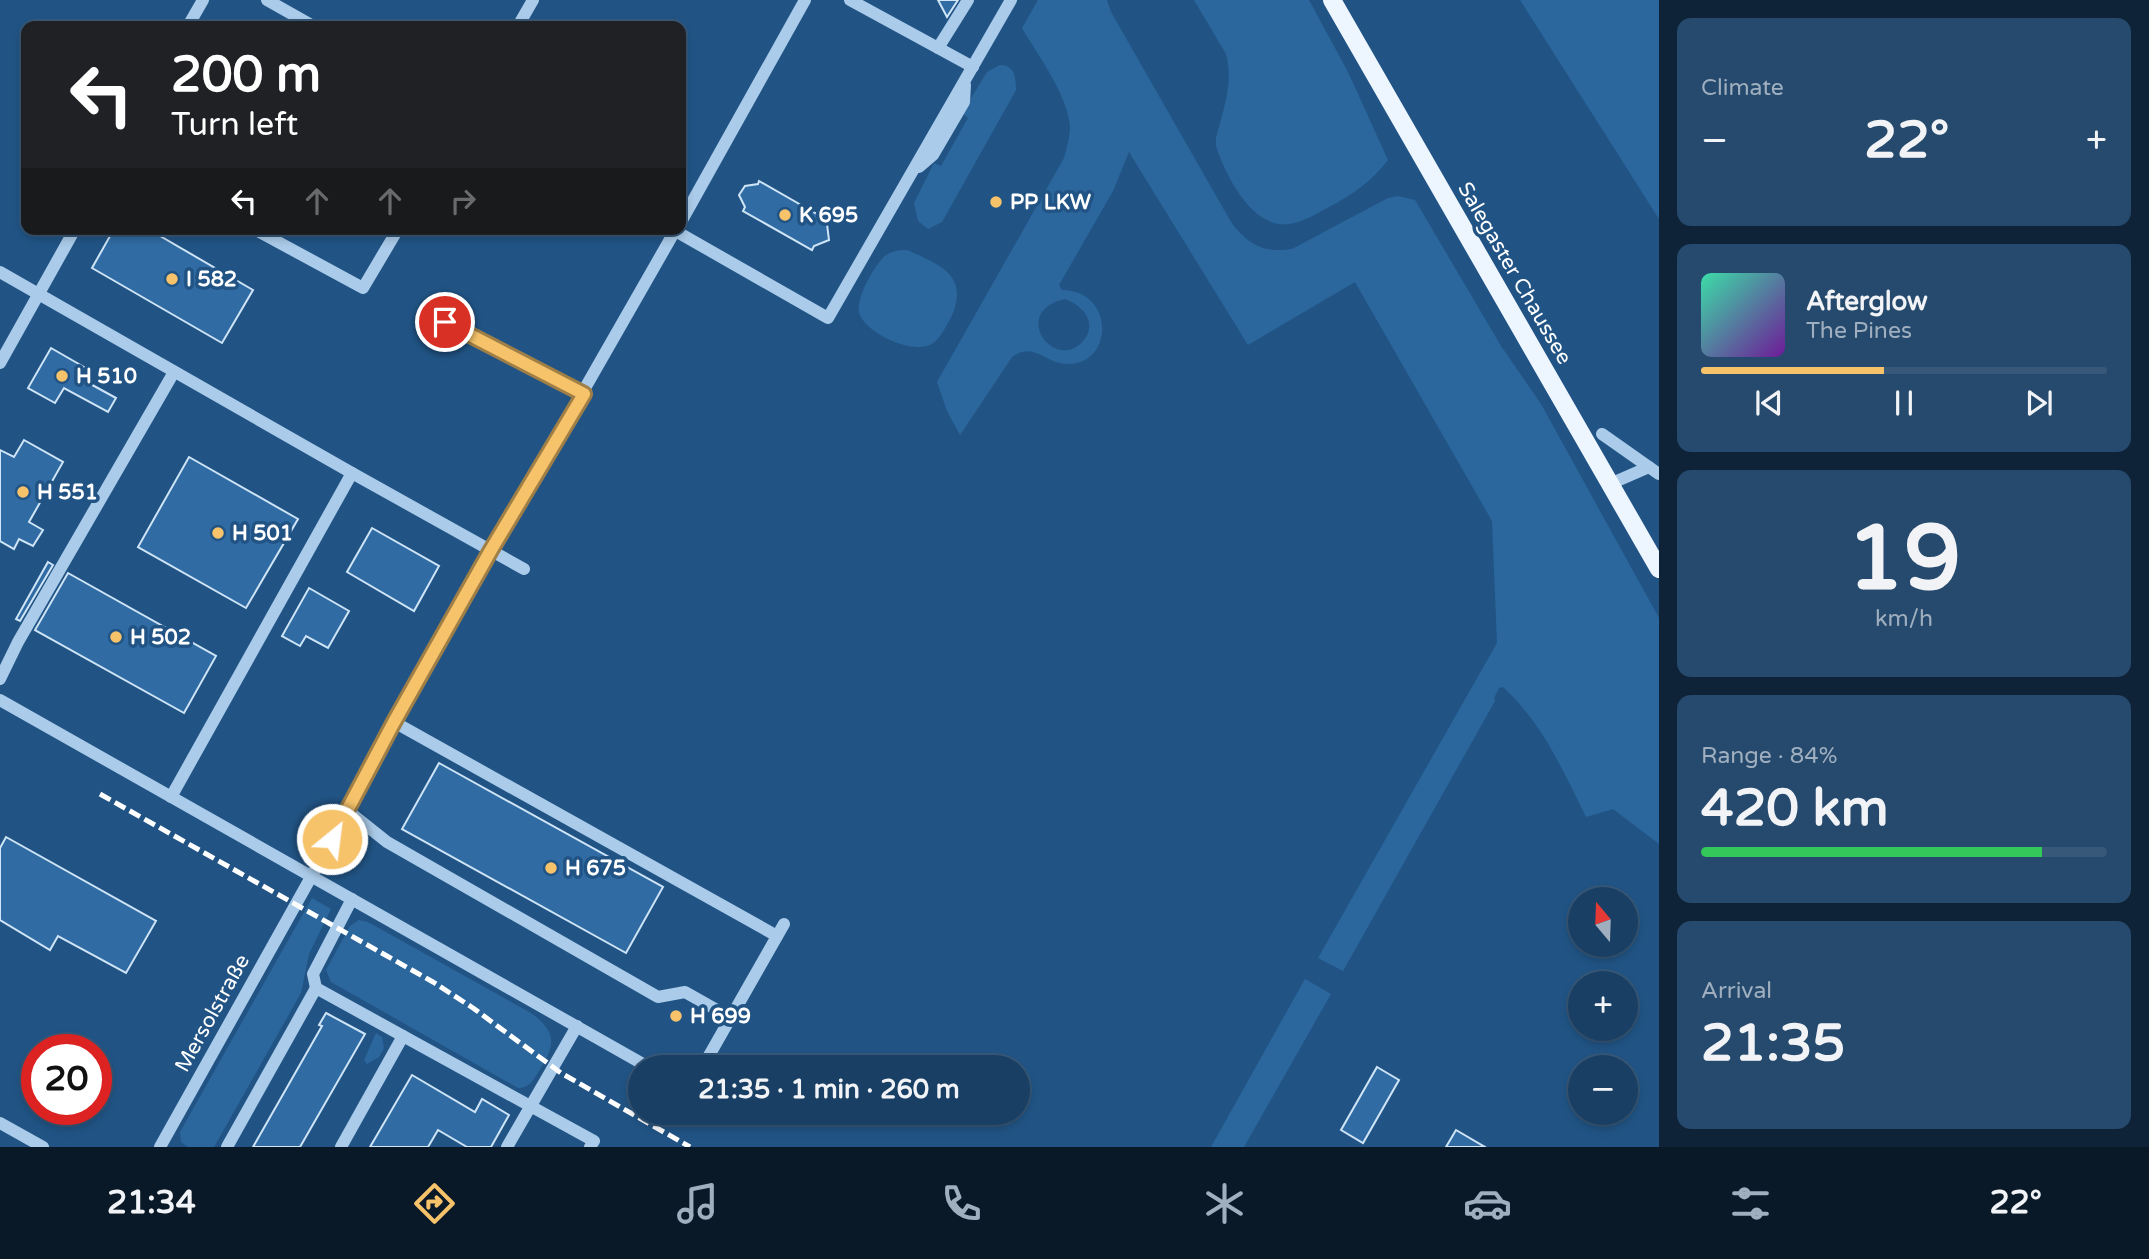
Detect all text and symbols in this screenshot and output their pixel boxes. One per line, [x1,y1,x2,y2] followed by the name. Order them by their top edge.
[171,46,321,105] text: 200 m
[56,49,147,140] icon: left
[1701,74,1784,102] text: Climate
[171,106,298,144] text: Turn left
[1864,109,1949,172] text: 22°
[1701,118,1728,164] text: −
[2086,118,2107,164] text: +
[1452,178,1577,369] street label: Salegaster Chaussee
[225,182,263,220] icon: left
[298,182,336,220] icon: ahead
[371,182,409,220] icon: ahead
[444,182,482,220] icon: right
[1010,190,1092,215] place label: PP LKW
[988,194,1004,210] marker: PP LKW
[799,203,858,228] place label: K 695
[777,207,793,223] marker: K 695
[186,267,237,292] place label: I 582
[164,271,180,287] marker: I 582
[1806,286,1928,317] text: Afterglow
[415,292,475,352] pin
[426,303,464,341] icon: arrive
[1806,317,1912,345] text: The Pines
[76,364,137,389] place label: H 510
[54,368,70,384] marker: H 510
[1750,384,1788,422] icon: previous
[1885,384,1923,422] icon: pause
[2020,384,2058,422] icon: next
[37,480,98,505] place label: H 551
[15,484,31,500] marker: H 551
[1847,504,1961,614] text: 19
[232,521,293,546] place label: H 501
[210,525,226,541] marker: H 501
[1875,605,1933,633] text: km/h
[130,625,191,650] place label: H 502
[108,629,124,645] marker: H 502
[1701,742,1837,770] text: Range · 84%
[1701,777,1889,840] text: 420 km
[295,802,369,876] position arrow
[565,856,626,881] place label: H 675
[543,860,559,876] marker: H 675
[1568,887,1638,957] north arrow
[1568,887,1638,1125] map controls
[170,950,255,1076] street label: Mersolstraße
[1568,971,1638,1041] button: +
[1701,977,1772,1005] text: Arrival
[690,1004,751,1029] place label: H 699
[668,1008,684,1024] marker: H 699
[1701,1012,1845,1075] text: 21:35
[21,1034,112,1125] speed limit sign: 20
[1568,1055,1638,1125] button: −
[698,1074,960,1105] text: 21:35 · 1 min · 260 m
[410,1179,459,1228] icon: directions
[673,1179,722,1228] icon: music
[937,1179,986,1228] icon: phone
[1200,1179,1249,1228] icon: climate
[1463,1179,1512,1228] icon: car
[1726,1179,1775,1228] icon: filters
[107,1184,196,1222] text: 21:34
[1989,1184,2042,1222] text: 22°

